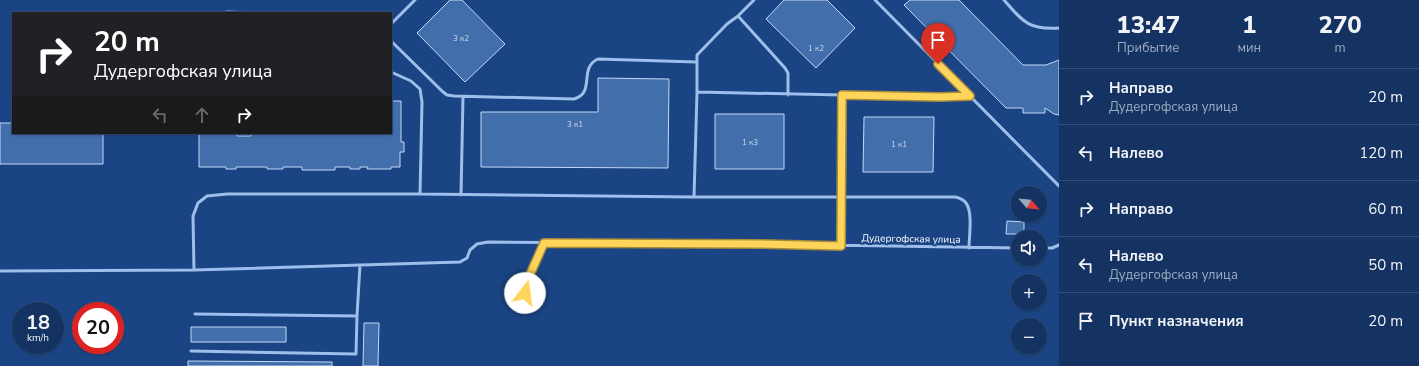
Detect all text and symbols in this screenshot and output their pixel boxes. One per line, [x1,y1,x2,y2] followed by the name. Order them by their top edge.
[1116,9,1180,41] text: 13:47
[1242,9,1257,41] text: 1
[1318,9,1362,41] text: 270
[94,23,160,61] text: 20 m
[921,23,955,64] pin
[28,28,80,80] icon: right
[927,29,949,51] icon: arrive
[453,33,469,44] house number: 3 к2
[1117,39,1179,57] text: Прибытие
[1237,39,1261,57] text: мин
[1335,39,1346,57] text: m
[808,43,824,54] house number: 1 к2
[94,59,272,83] text: Дудергофская улица
[1109,78,1173,98] text: Направо
[1075,86,1097,108] icon: right
[1368,87,1403,107] text: 20 m
[1109,98,1238,116] text: Дудергофская улица
[149,104,171,126] icon: left
[191,104,213,126] icon: ahead
[233,104,255,126] icon: right
[567,119,583,130] house number: 3 к1
[742,137,758,148] house number: 1 к3
[891,139,907,150] house number: 1 к1
[1075,142,1097,164] icon: left
[1109,143,1164,163] text: Налево
[1359,143,1403,163] text: 120 m
[1011,186,1047,222] north arrow
[1011,186,1047,354] map controls
[1075,198,1097,220] icon: right
[1109,199,1173,219] text: Направо
[1368,199,1403,219] text: 60 m
[1011,230,1047,266] button: sound
[861,231,961,247] street label: Дудергофская улица
[1109,246,1164,266] text: Налево
[1075,254,1097,276] icon: left
[1368,255,1403,275] text: 50 m
[1109,266,1238,284] text: Дудергофская улица
[504,272,546,314] position arrow
[1011,274,1047,310] button: +
[72,302,124,354] speed limit sign: 20
[26,309,50,336] text: 18
[1075,310,1097,332] icon: arrive
[1109,311,1244,331] text: Пункт назначения
[1368,311,1403,331] text: 20 m
[1011,318,1047,354] button: −
[27,331,49,345] text: km/h

